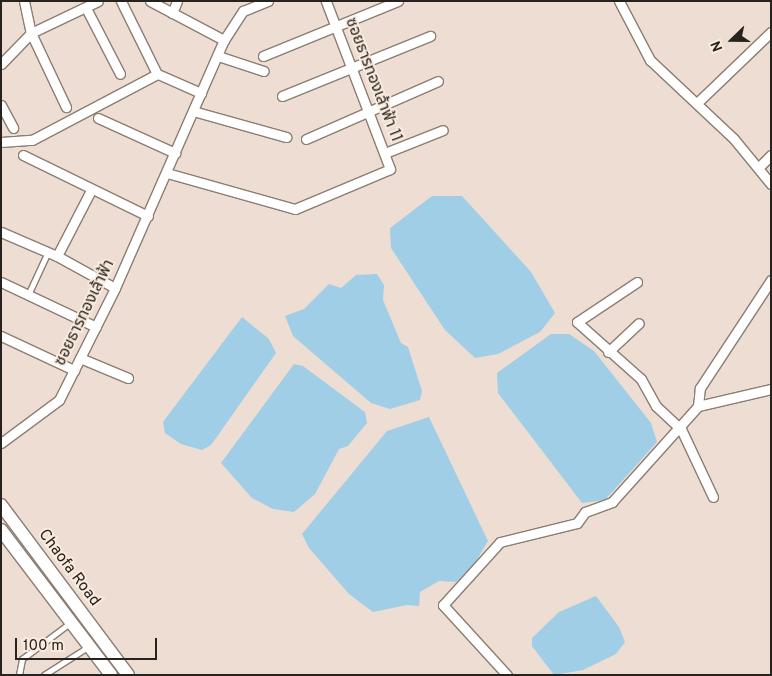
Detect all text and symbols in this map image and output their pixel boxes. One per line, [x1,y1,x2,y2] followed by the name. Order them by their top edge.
[340,15,406,145] street label: ซอยธารทองเล้าฟ้า 11
[707,15,757,65] north arrow
[708,38,727,54] text: N
[51,257,119,369] street label: ซอยธารทองเล้าฟ้า
[34,526,104,610] street label: Chaofa Road
[18,628,160,660] scale bar
[23,637,64,656] text: 100 m

